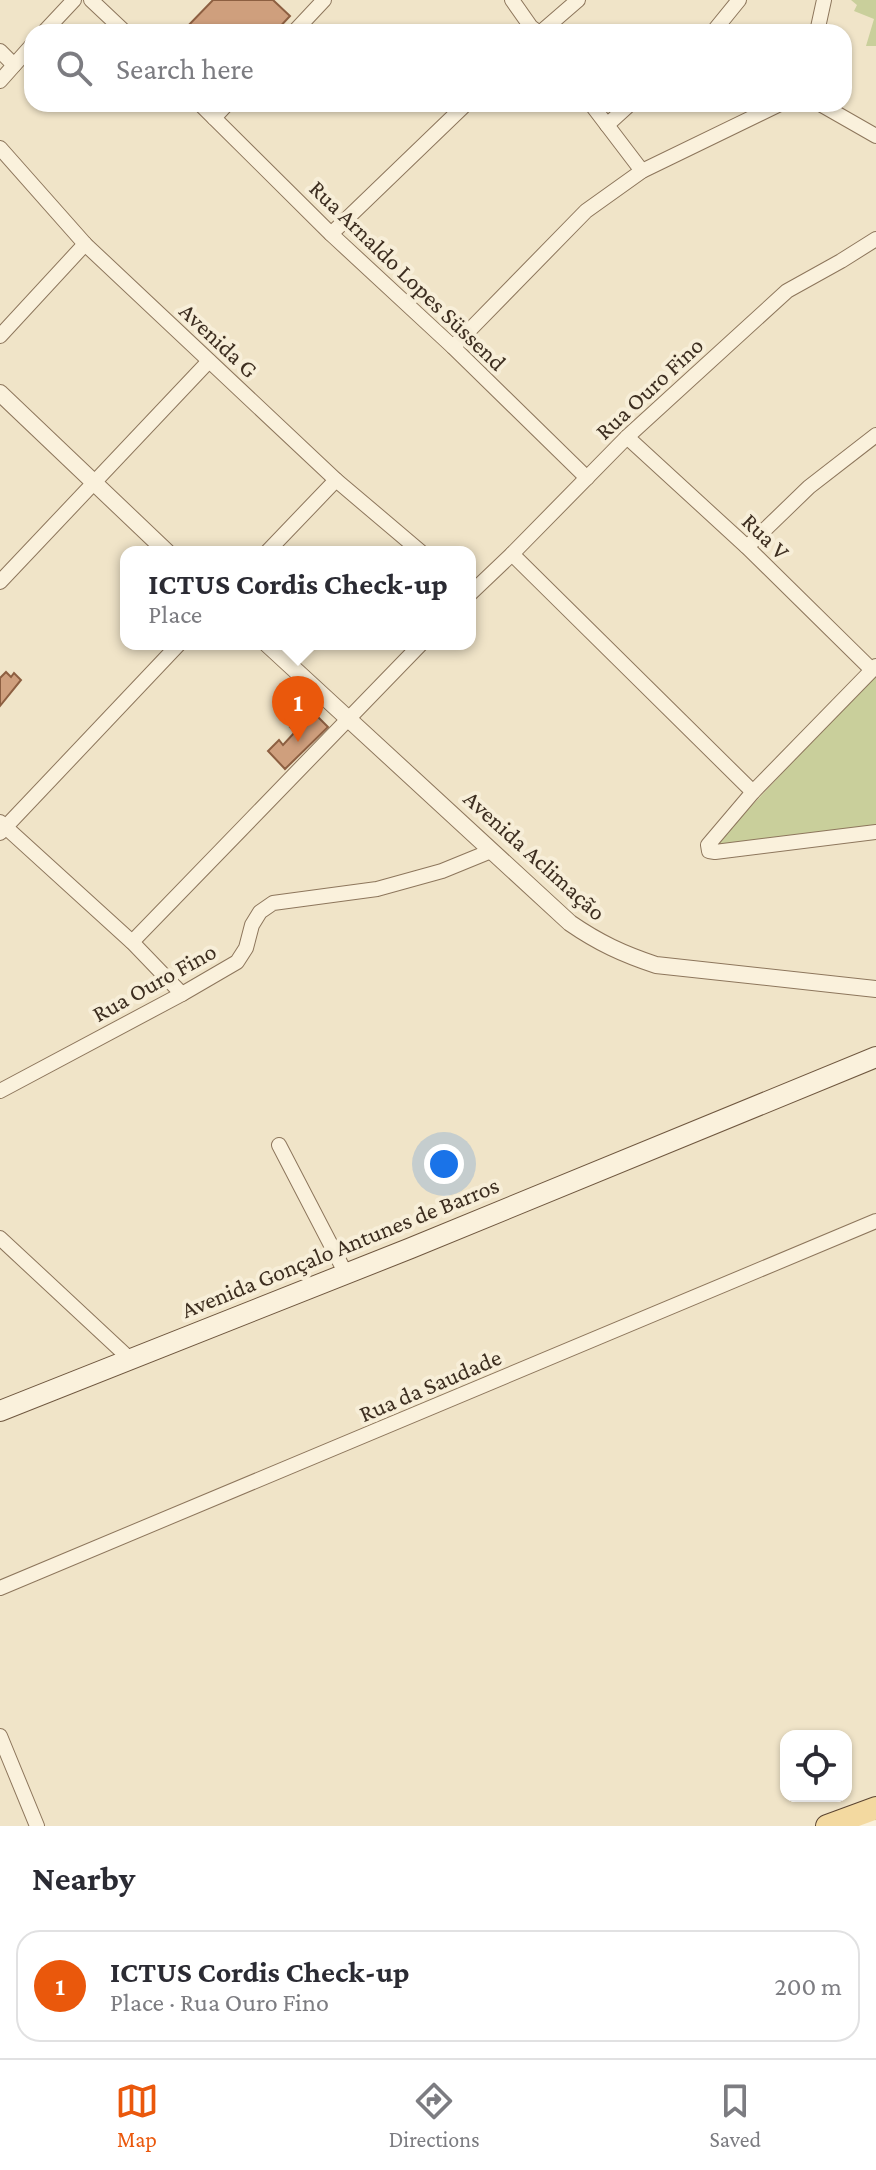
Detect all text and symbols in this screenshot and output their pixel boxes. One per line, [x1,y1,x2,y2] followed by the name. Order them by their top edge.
[24,24,852,112] search box
[52,46,96,90] icon: search
[116,52,254,85] text: Search here
[304,174,512,376] street label: Rua Arnaldo Lopes Süssend
[174,297,264,383] street label: Avenida G
[590,331,708,445] street label: Rua Ouro Fino
[737,507,795,565] street label: Rua V
[120,546,476,650] popup
[148,567,448,600] text: ICTUS Cordis Check-up
[148,600,202,629] text: Place
[272,676,324,742] pin: 1
[459,784,611,926] street label: Avenida Aclimação
[87,937,221,1027] street label: Rua Ouro Fino
[424,1144,464,1184] your location
[177,1171,503,1323] street label: Avenida Gonçalo Antunes de Barros
[355,1343,505,1427] street label: Rua da Saudade
[780,1730,852,1802] map controls
[780,1730,852,1802] button: locate
[32,1860,135,1897] text: Nearby
[110,1955,409,1988] text: ICTUS Cordis Check-up
[55,1972,65,2001] text: 1
[774,1972,842,2001] text: 200 m
[110,1988,329,2017] text: Place · Rua Ouro Fino
[115,2079,159,2152] tab: Map
[389,2079,480,2152] tab: Directions
[710,2079,761,2152] tab: Saved

